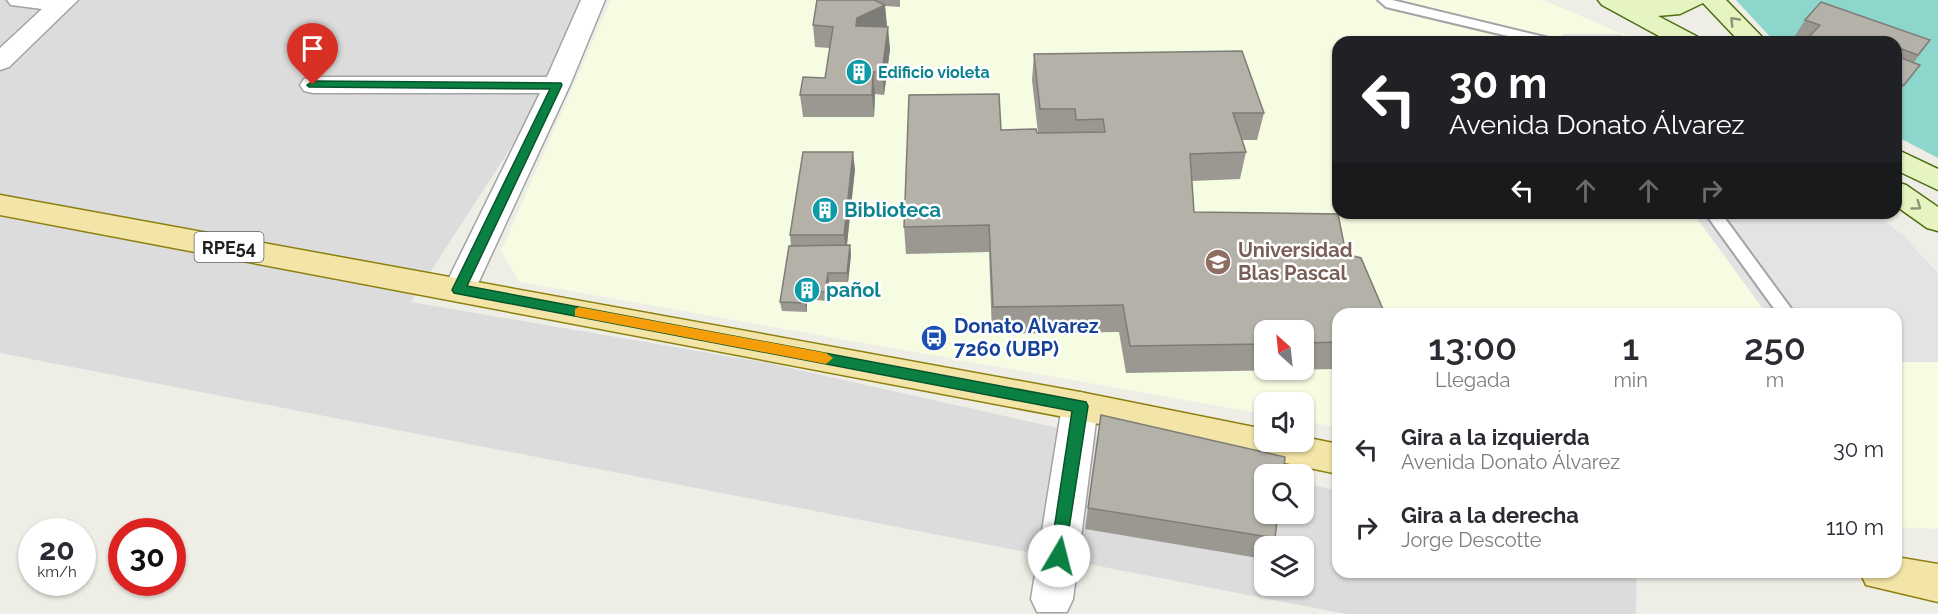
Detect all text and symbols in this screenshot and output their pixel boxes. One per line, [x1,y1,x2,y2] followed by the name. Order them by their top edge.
[1730,17,1740,28] one-way arrow
[287,23,338,85] pin
[296,32,329,65] icon: arrive
[844,57,874,87] building icon: Edificio violeta
[1449,59,1547,108] text: 30 m
[1350,60,1428,138] icon: left
[878,63,990,82] place label: Edificio violeta
[1449,109,1745,140] text: Avenida Donato Álvarez
[1506,174,1539,207] icon: left
[1569,174,1602,207] icon: ahead
[1632,174,1665,207] icon: ahead
[1695,174,1728,207] icon: right
[810,195,840,225] building icon: Biblioteca
[844,198,941,222] place label: Biblioteca
[1911,199,1922,210] one-way arrow
[194,232,264,262] road number: RPE54
[1238,238,1353,285] place label: Universidad Blas Pascal
[1203,247,1233,277] school or university icon: Universidad Blas Pascal
[792,275,822,305] building icon: pañol
[826,278,881,302] place label: pañol
[954,314,1099,361] place label: Donato Alvarez 7260 (UBP)
[1254,320,1314,380] north arrow
[1254,320,1314,596] map controls
[919,323,949,353] bus stop icon: Donato Alvarez 7260 (UBP)
[1428,326,1517,368] text: 13:00
[1622,326,1639,368] text: 1
[1744,326,1806,368] text: 250
[1435,368,1510,392] text: Llegada
[1613,368,1648,392] text: min
[1766,368,1784,392] text: m
[1254,392,1314,452] button: sound
[1401,424,1590,450] text: Gira a la izquierda
[1350,433,1383,466] icon: left
[1833,436,1884,462] text: 30 m
[1401,450,1620,474] text: Avenida Donato Álvarez
[1254,464,1314,524] button: search
[1401,502,1579,528] text: Gira a la derecha
[1350,511,1383,544] icon: right
[1826,514,1884,540] text: 110 m
[108,518,186,596] speed limit sign: 30
[1027,524,1091,588] position arrow
[1401,528,1542,552] text: Jorge Descotte
[39,532,75,567] text: 20
[1254,536,1314,596] button: layers
[37,563,77,581] text: km/h

